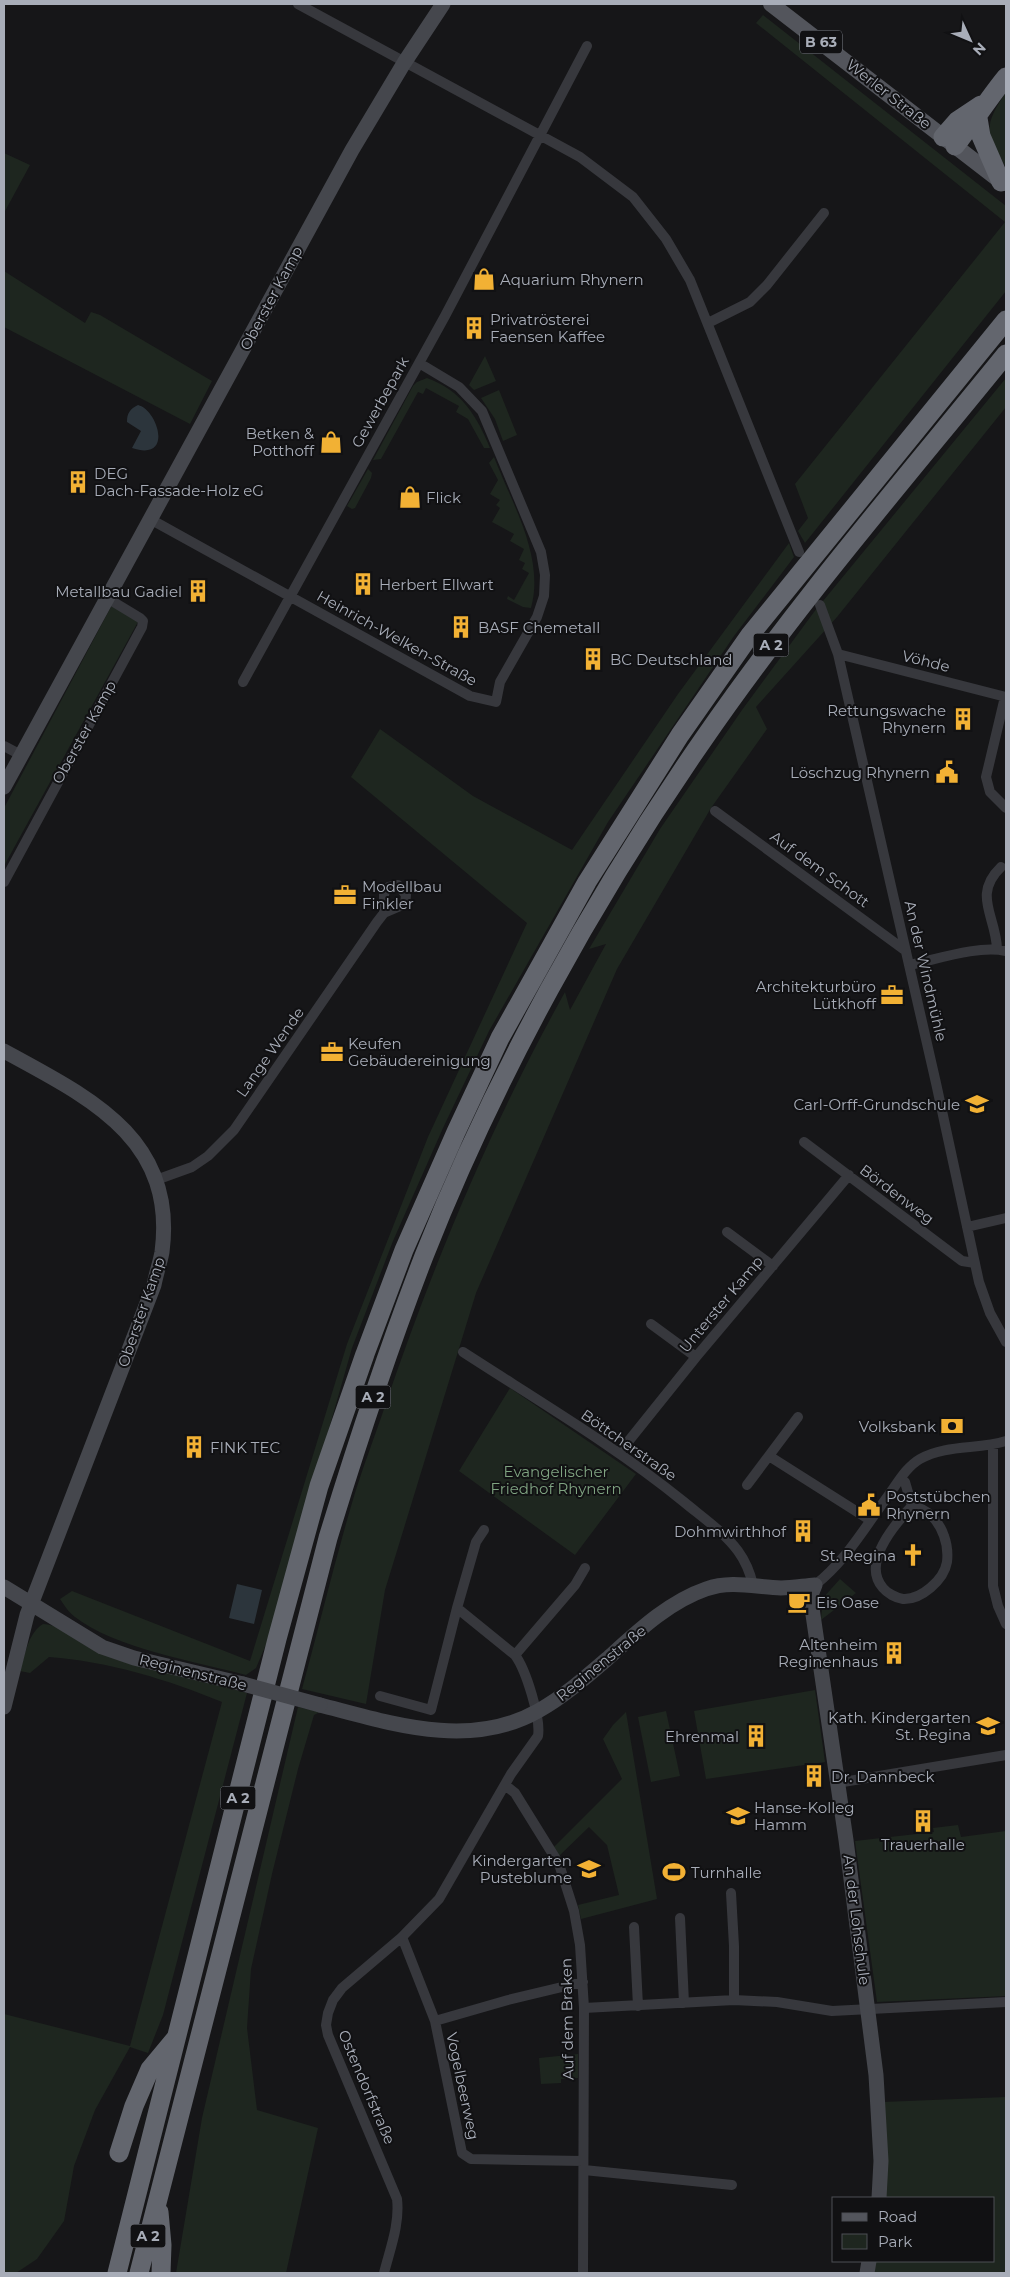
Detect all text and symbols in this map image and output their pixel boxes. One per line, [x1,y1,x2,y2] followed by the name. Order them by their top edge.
[945,15,995,65] north arrow
[800,31,842,54] road number: B 63
[969,39,990,59] text: N
[843,55,935,133] street label: Werler Straße
[236,243,306,353] street label: Oberster Kamp
[471,266,497,292] shop icon: Aquarium Rhynern
[500,270,644,289] place label: Aquarium Rhynern
[490,310,605,346] place label: Privatrösterei Faensen Kaffee
[461,315,487,341] building icon: Privatrösterei Faensen Kaffee
[347,353,413,451] street label: Gewerbepark
[246,424,315,460] place label: Betken & Potthoff
[318,429,344,455] shop icon: Betken & Potthoff
[94,464,264,500] place label: DEG Dach-Fassade-Holz eG
[65,469,91,495] building icon: DEG Dach-Fassade-Holz eG
[397,484,423,510] shop icon: Flick
[426,488,461,507] place label: Flick
[350,571,376,597] building icon: Herbert Ellwart
[379,575,494,594] place label: Herbert Ellwart
[185,578,211,604] building icon: Metallbau Gadiel
[55,582,182,601] place label: Metallbau Gadiel
[314,586,480,690] street label: Heinrich-Welken-Straße
[448,614,474,640] building icon: BASF Chemetall
[478,618,600,637] place label: BASF Chemetall
[754,634,788,656] road number: A 2
[580,646,606,672] building icon: BC Deutschland
[900,646,952,676] street label: Vöhde
[610,650,732,669] place label: BC Deutschland
[48,677,120,787] street label: Oberster Kamp
[827,701,946,737] place label: Rettungswache Rhynern
[950,706,976,732] building icon: Rettungswache Rhynern
[934,759,960,785] public building icon: Löschzug Rhynern
[790,763,930,782] place label: Löschzug Rhynern
[767,827,873,911] street label: Auf dem Schott
[362,877,442,913] place label: Modellbau Finkler
[332,882,358,908] office icon: Modellbau Finkler
[901,899,951,1043] street label: An der Windmühle
[756,977,877,1013] place label: Architekturbüro Lütkhoff
[879,982,905,1008] office icon: Architekturbüro Lütkhoff
[232,1003,308,1101] street label: Lange Wende
[348,1034,491,1070] place label: Keufen Gebäudereinigung
[319,1039,345,1065] office icon: Keufen Gebäudereinigung
[964,1091,990,1117] school or university icon: Carl-Orff-Grundschule
[793,1095,960,1114] place label: Carl-Orff-Grundschule
[856,1160,938,1228] street label: Bördenweg
[675,1252,767,1356] street label: Unterster Kamp
[113,1254,169,1370] street label: Oberster Kamp
[356,1385,390,1408] road number: A 2
[577,1405,681,1485] street label: Böttcherstraße
[939,1413,965,1439] bank icon: Volksbank
[859,1417,936,1436] place label: Volksbank
[181,1434,207,1460] building icon: FINK TEC
[210,1438,280,1457] place label: FINK TEC
[490,1462,622,1498] park label: Evangelischer Friedhof Rhynern
[886,1487,991,1523] place label: Poststübchen Rhynern
[856,1492,882,1518] public building icon: Poststübchen Rhynern
[790,1518,816,1544] building icon: Dohmwirthhof
[674,1522,787,1541] place label: Dohmwirthhof
[900,1542,926,1568] church icon: St. Regina
[820,1546,896,1565] place label: St. Regina
[786,1589,812,1615] cafe icon: Eis Oase
[816,1593,879,1612] place label: Eis Oase
[552,1621,650,1705] street label: Reginenstraße
[778,1635,878,1671] place label: Altenheim Reginenhaus
[881,1640,907,1666] building icon: Altenheim Reginenhaus
[137,1649,249,1695] street label: Reginenstraße
[828,1708,971,1744] place label: Kath. Kindergarten St. Regina
[975,1713,1001,1739] school or university icon: Kath. Kindergarten St. Regina
[743,1723,769,1749] building icon: Ehrenmal
[665,1727,739,1746] place label: Ehrenmal
[801,1763,827,1789] building icon: Dr. Dannbeck
[831,1767,934,1786] place label: Dr. Dannbeck
[220,1786,256,1810] road number: A 2
[754,1798,855,1834] place label: Hanse-Kolleg Hamm
[725,1803,751,1829] school or university icon: Hanse-Kolleg Hamm
[910,1808,936,1834] building icon: Trauerhalle
[881,1835,965,1854] place label: Trauerhalle
[472,1851,572,1887] place label: Kindergarten Pusteblume
[840,1854,874,1986] street label: An der Lohschule
[576,1856,602,1882] school or university icon: Kindergarten Pusteblume
[661,1859,687,1885] sports icon: Turnhalle
[691,1863,762,1882] place label: Turnhalle
[556,1958,578,2080] street label: Auf dem Braken
[334,2027,400,2147] street label: Ostendorfstraße
[442,2031,484,2141] street label: Vogelbeerweg
[832,2197,995,2262] legend
[878,2207,917,2226] text: Road
[130,2224,166,2248] road number: A 2
[878,2232,912,2251] text: Park

